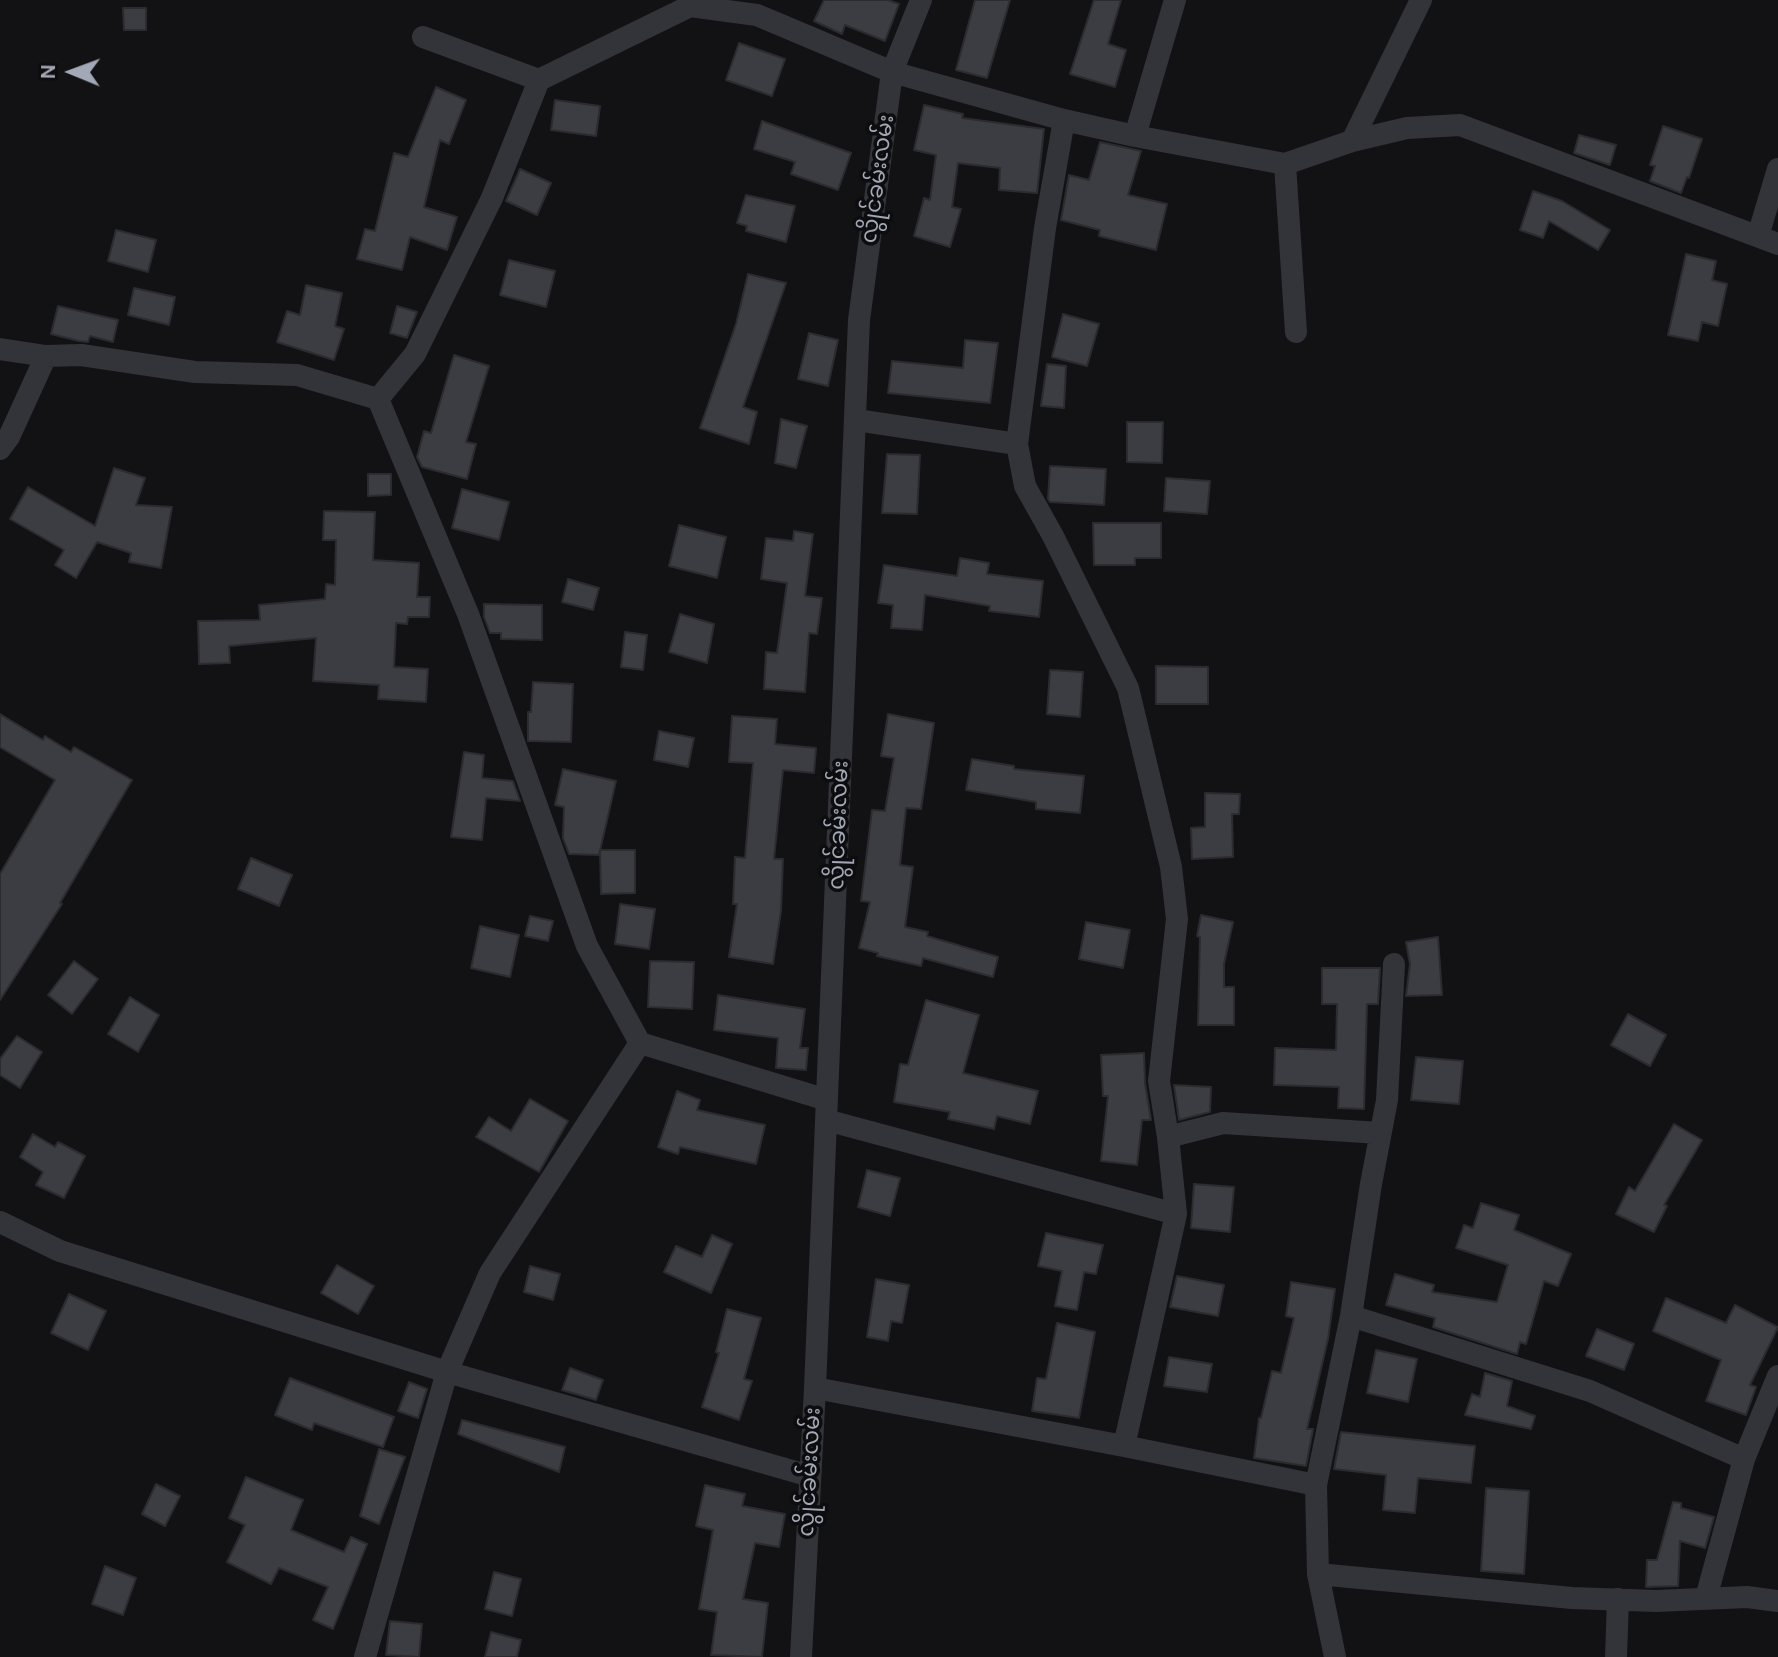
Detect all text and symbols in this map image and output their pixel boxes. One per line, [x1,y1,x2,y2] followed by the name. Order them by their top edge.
[32,32,112,112] north arrow
[35,63,61,80] text: N
[856,113,900,245] street label: လွိုင်ခမ်းလမ်း
[824,760,854,890] street label: လွိုင်ခမ်းလမ်း
[793,1407,827,1537] street label: လွိုင်ခမ်းလမ်း

